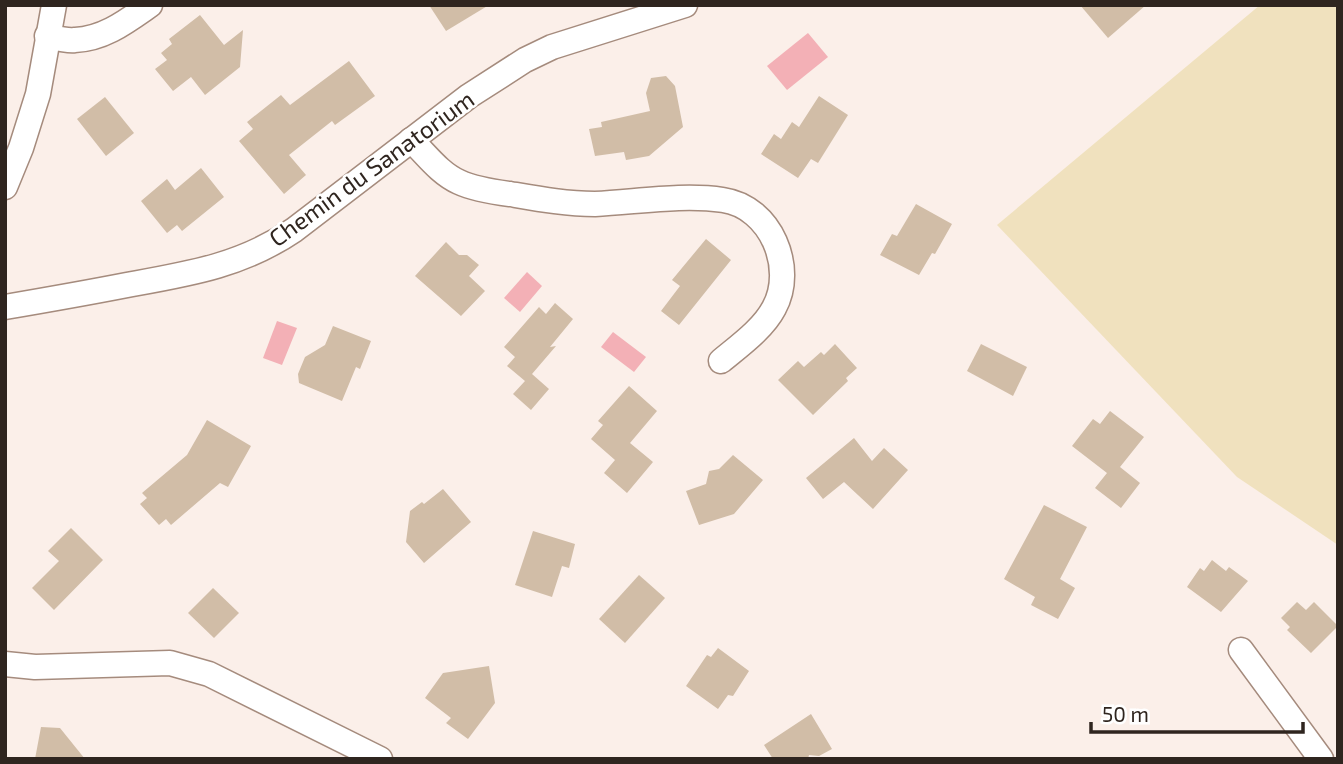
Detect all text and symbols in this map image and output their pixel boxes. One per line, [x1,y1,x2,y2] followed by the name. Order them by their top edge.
[263,84,479,252] street label: Chemin du Sanatorium
[1091,690,1303,734] scale bar
[1102,701,1149,726] text: 50 m

